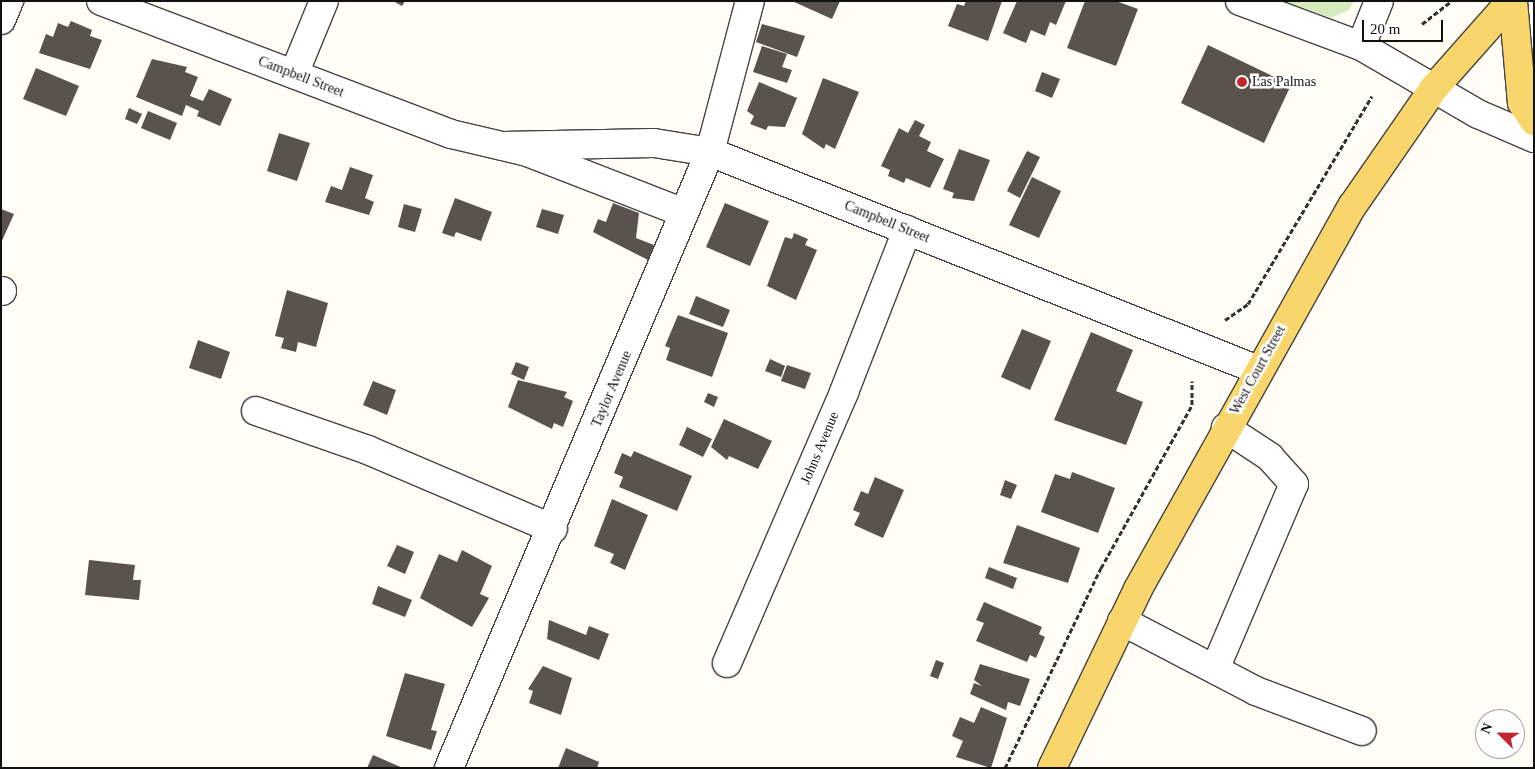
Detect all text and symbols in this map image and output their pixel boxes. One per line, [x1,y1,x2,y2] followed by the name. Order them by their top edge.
[1365,10,1446,42] scale bar
[1370,21,1400,37] text: 20 m
[256,53,346,101] street label: Campbell Street
[1252,74,1316,90] place label: Las Palmas
[1236,76,1248,88] marker: Las Palmas
[842,197,932,247] street label: Campbell Street
[1227,323,1289,417] street label: West Court Street
[588,348,636,430] street label: Taylor Avenue
[797,409,843,487] street label: Johns Avenue
[1475,709,1525,759] north arrow
[1478,721,1496,736] text: N

